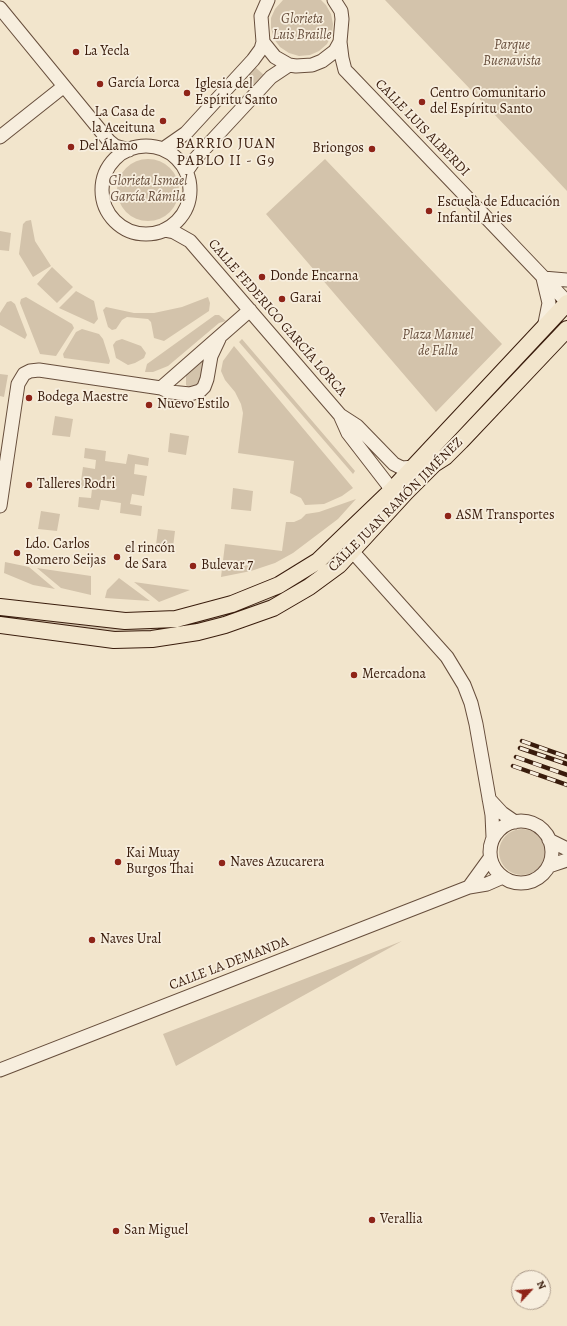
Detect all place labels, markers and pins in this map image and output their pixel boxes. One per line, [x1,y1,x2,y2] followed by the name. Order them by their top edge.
[84,44,130,60] place label: La Yecla
[71,47,81,57] marker: La Yecla
[108,76,180,92] place label: García Lorca
[195,77,277,110] place label: Iglesia del Espíritu Santo
[95,79,105,89] marker: García Lorca
[430,86,546,118] place label: Centro Comunitario del Espíritu Santo
[182,88,192,98] marker: Iglesia del Espíritu Santo
[417,97,427,107] marker: Centro Comunitario del Espíritu Santo
[92,105,155,138] place label: La Casa de la Aceituna
[158,116,168,126] marker: La Casa de la Aceituna
[79,139,138,155] place label: Del Álamo
[312,141,364,157] place label: Briongos
[66,142,76,152] marker: Del Álamo
[367,144,377,154] marker: Briongos
[437,195,560,228] place label: Escuela de Educación Infantil Aries
[424,206,434,216] marker: Escuela de Educación Infantil Aries
[270,269,358,285] place label: Donde Encarna
[257,272,267,282] marker: Donde Encarna
[290,291,321,307] place label: Garai
[277,294,287,304] marker: Garai
[37,390,128,406] place label: Bodega Maestre
[24,393,34,403] marker: Bodega Maestre
[157,397,230,413] place label: Nuevo Estilo
[144,400,154,410] marker: Nuevo Estilo
[37,477,115,493] place label: Talleres Rodri
[24,480,34,490] marker: Talleres Rodri
[456,508,555,524] place label: ASM Transportes
[443,511,453,521] marker: ASM Transportes
[25,537,106,570] place label: Ldo. Carlos Romero Seijas
[125,541,175,574] place label: el rincón de Sara
[12,548,22,558] marker: Ldo. Carlos Romero Seijas
[112,552,122,562] marker: el rincón de Sara
[201,558,253,574] place label: Bulevar 7
[188,561,198,571] marker: Bulevar 7
[362,667,426,683] place label: Mercadona
[349,670,359,680] marker: Mercadona
[126,846,194,878] place label: Kai Muay Burgos Thai
[230,855,324,871] place label: Naves Azucarera
[113,857,123,867] marker: Kai Muay Burgos Thai
[217,858,227,868] marker: Naves Azucarera
[100,932,161,948] place label: Naves Ural
[87,935,97,945] marker: Naves Ural
[380,1212,423,1228] place label: Verallia
[367,1215,377,1225] marker: Verallia
[124,1223,188,1239] place label: San Miguel
[111,1226,121,1236] marker: San Miguel

